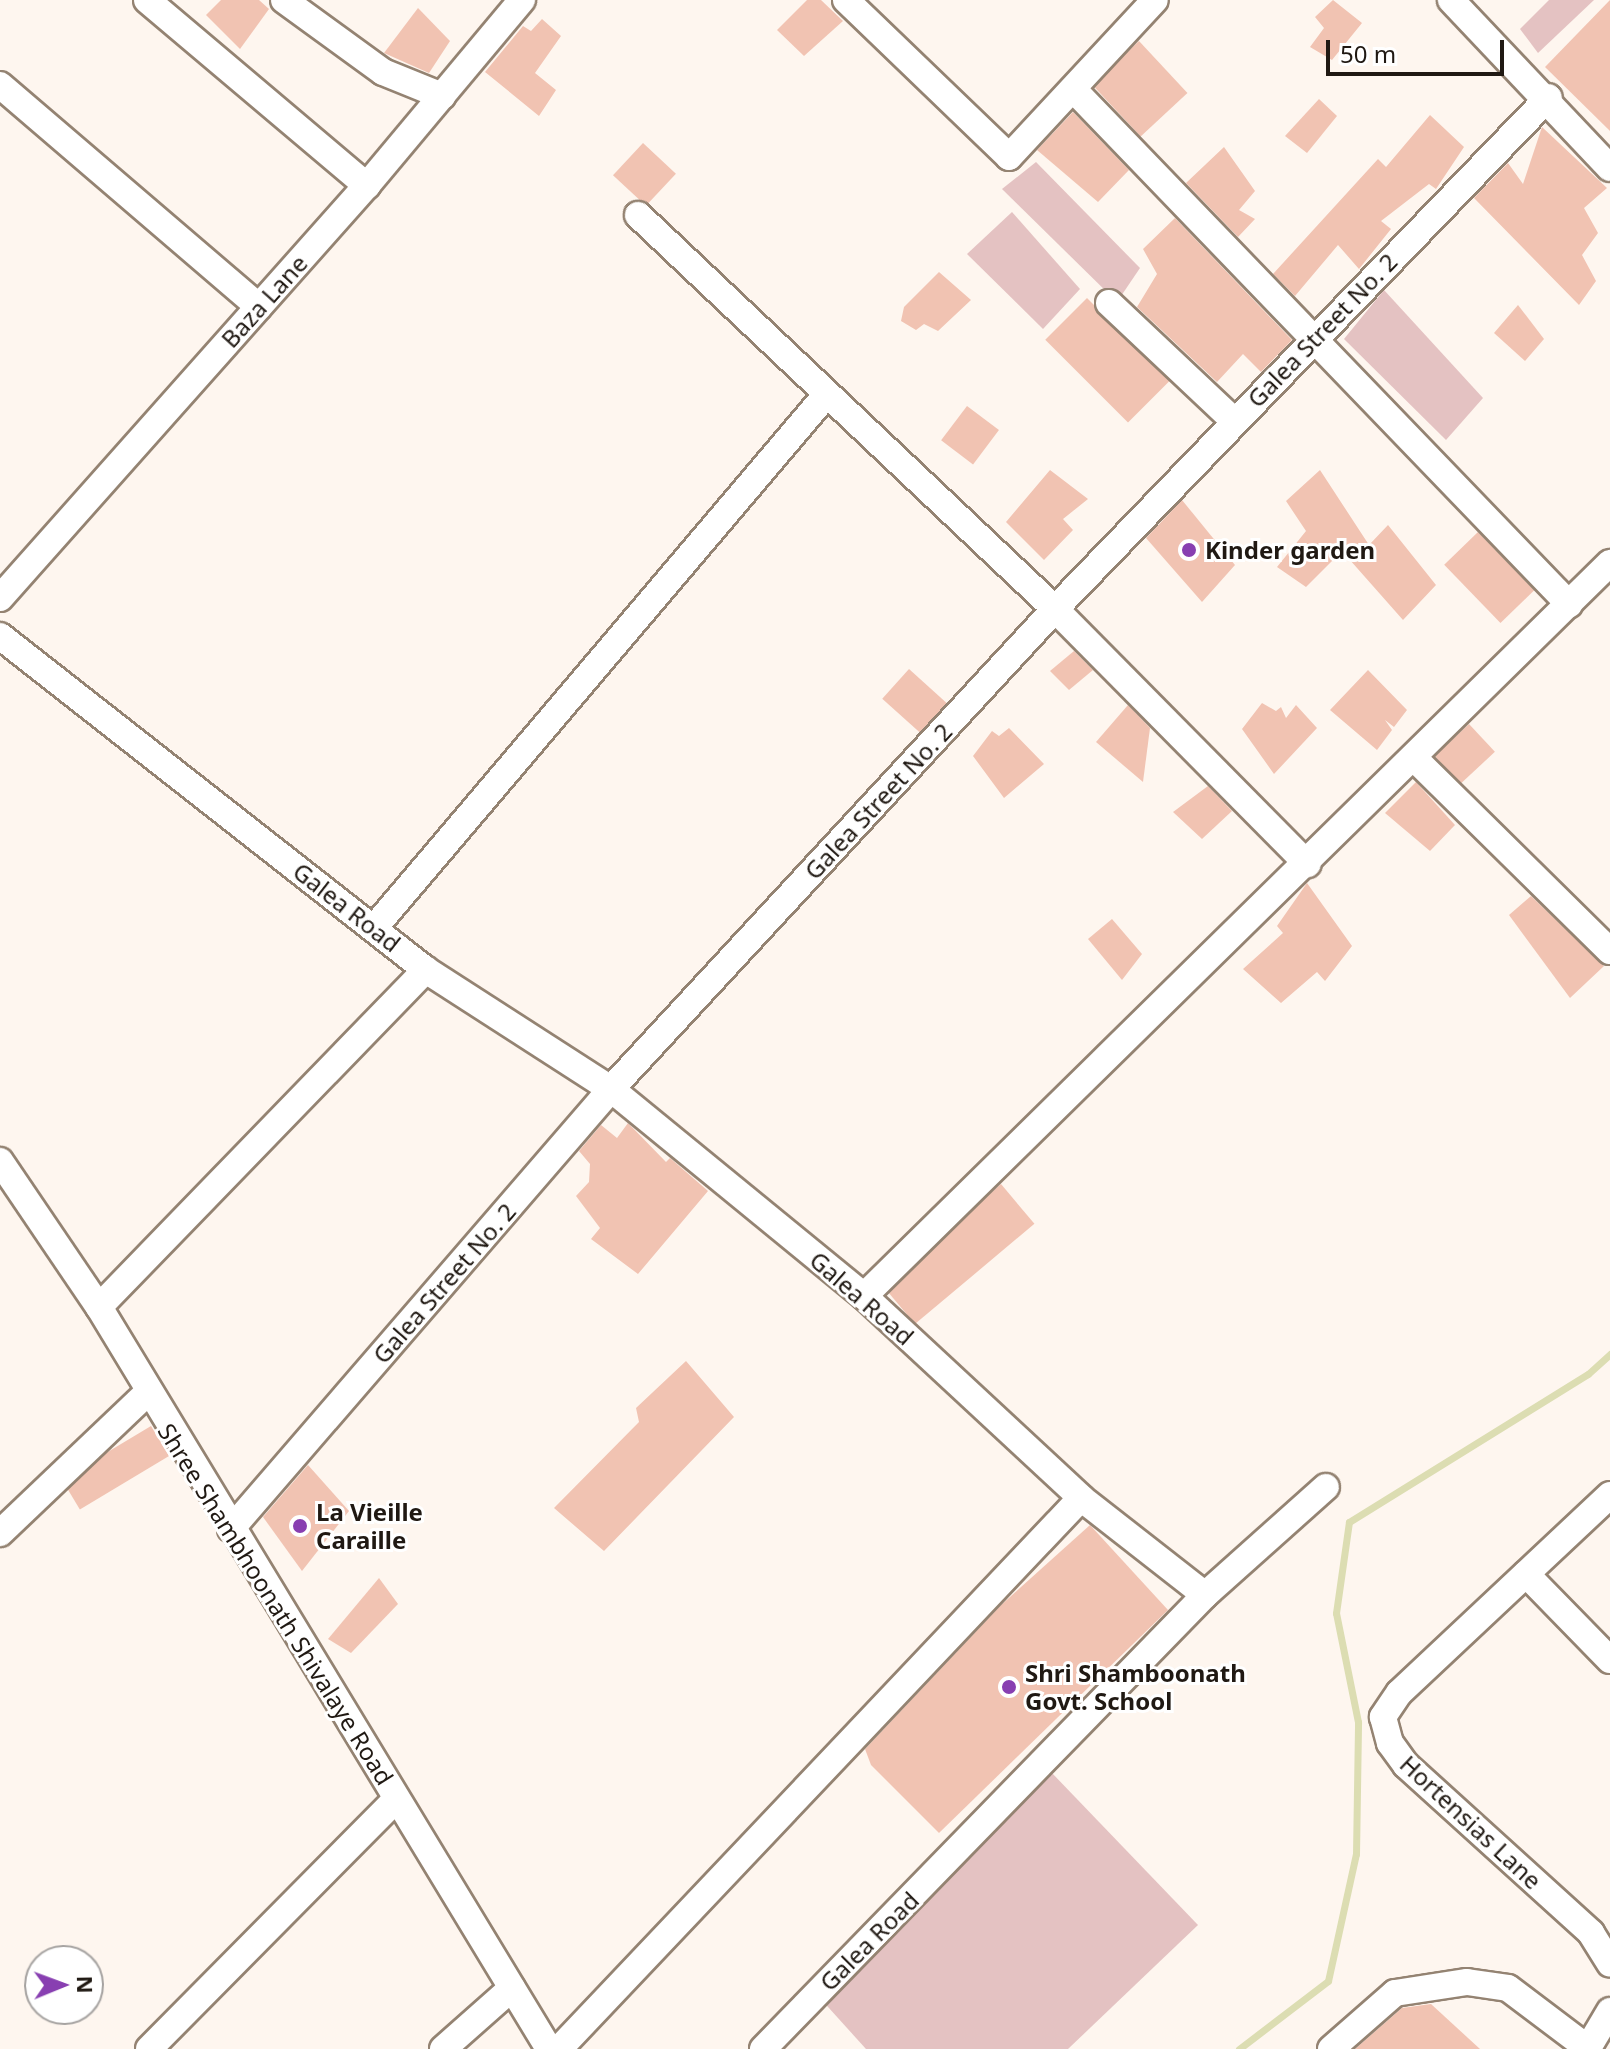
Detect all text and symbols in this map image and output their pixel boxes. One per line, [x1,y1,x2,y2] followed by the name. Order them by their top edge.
[1330,24,1508,74] scale bar
[1340,37,1396,70] text: 50 m
[1241,247,1403,413] street label: Galea Street No. 2
[215,249,313,353] street label: Baza Lane
[1205,536,1375,564] place label: Kinder garden
[1180,541,1198,559] marker: Kinder garden
[798,717,958,885] street label: Galea Street No. 2
[288,856,406,958] street label: Galea Road
[367,1197,521,1369] street label: Galea Street No. 2
[804,1245,920,1351] street label: Galea Road
[152,1418,400,1790] street label: Shree Shambhoonath Shivalaye Road
[316,1498,423,1554] place label: La Vieille Caraille
[291,1517,309,1535] marker: La Vieille Caraille
[1025,1659,1246,1715] place label: Shri Shamboonath Govt. School
[1000,1678,1018,1696] marker: Shri Shamboonath Govt. School
[1394,1749,1548,1895] street label: Hortensias Lane
[814,1886,924,1996] street label: Galea Road
[24,1945,104,2025] north arrow
[71,1975,101,1994] text: N

